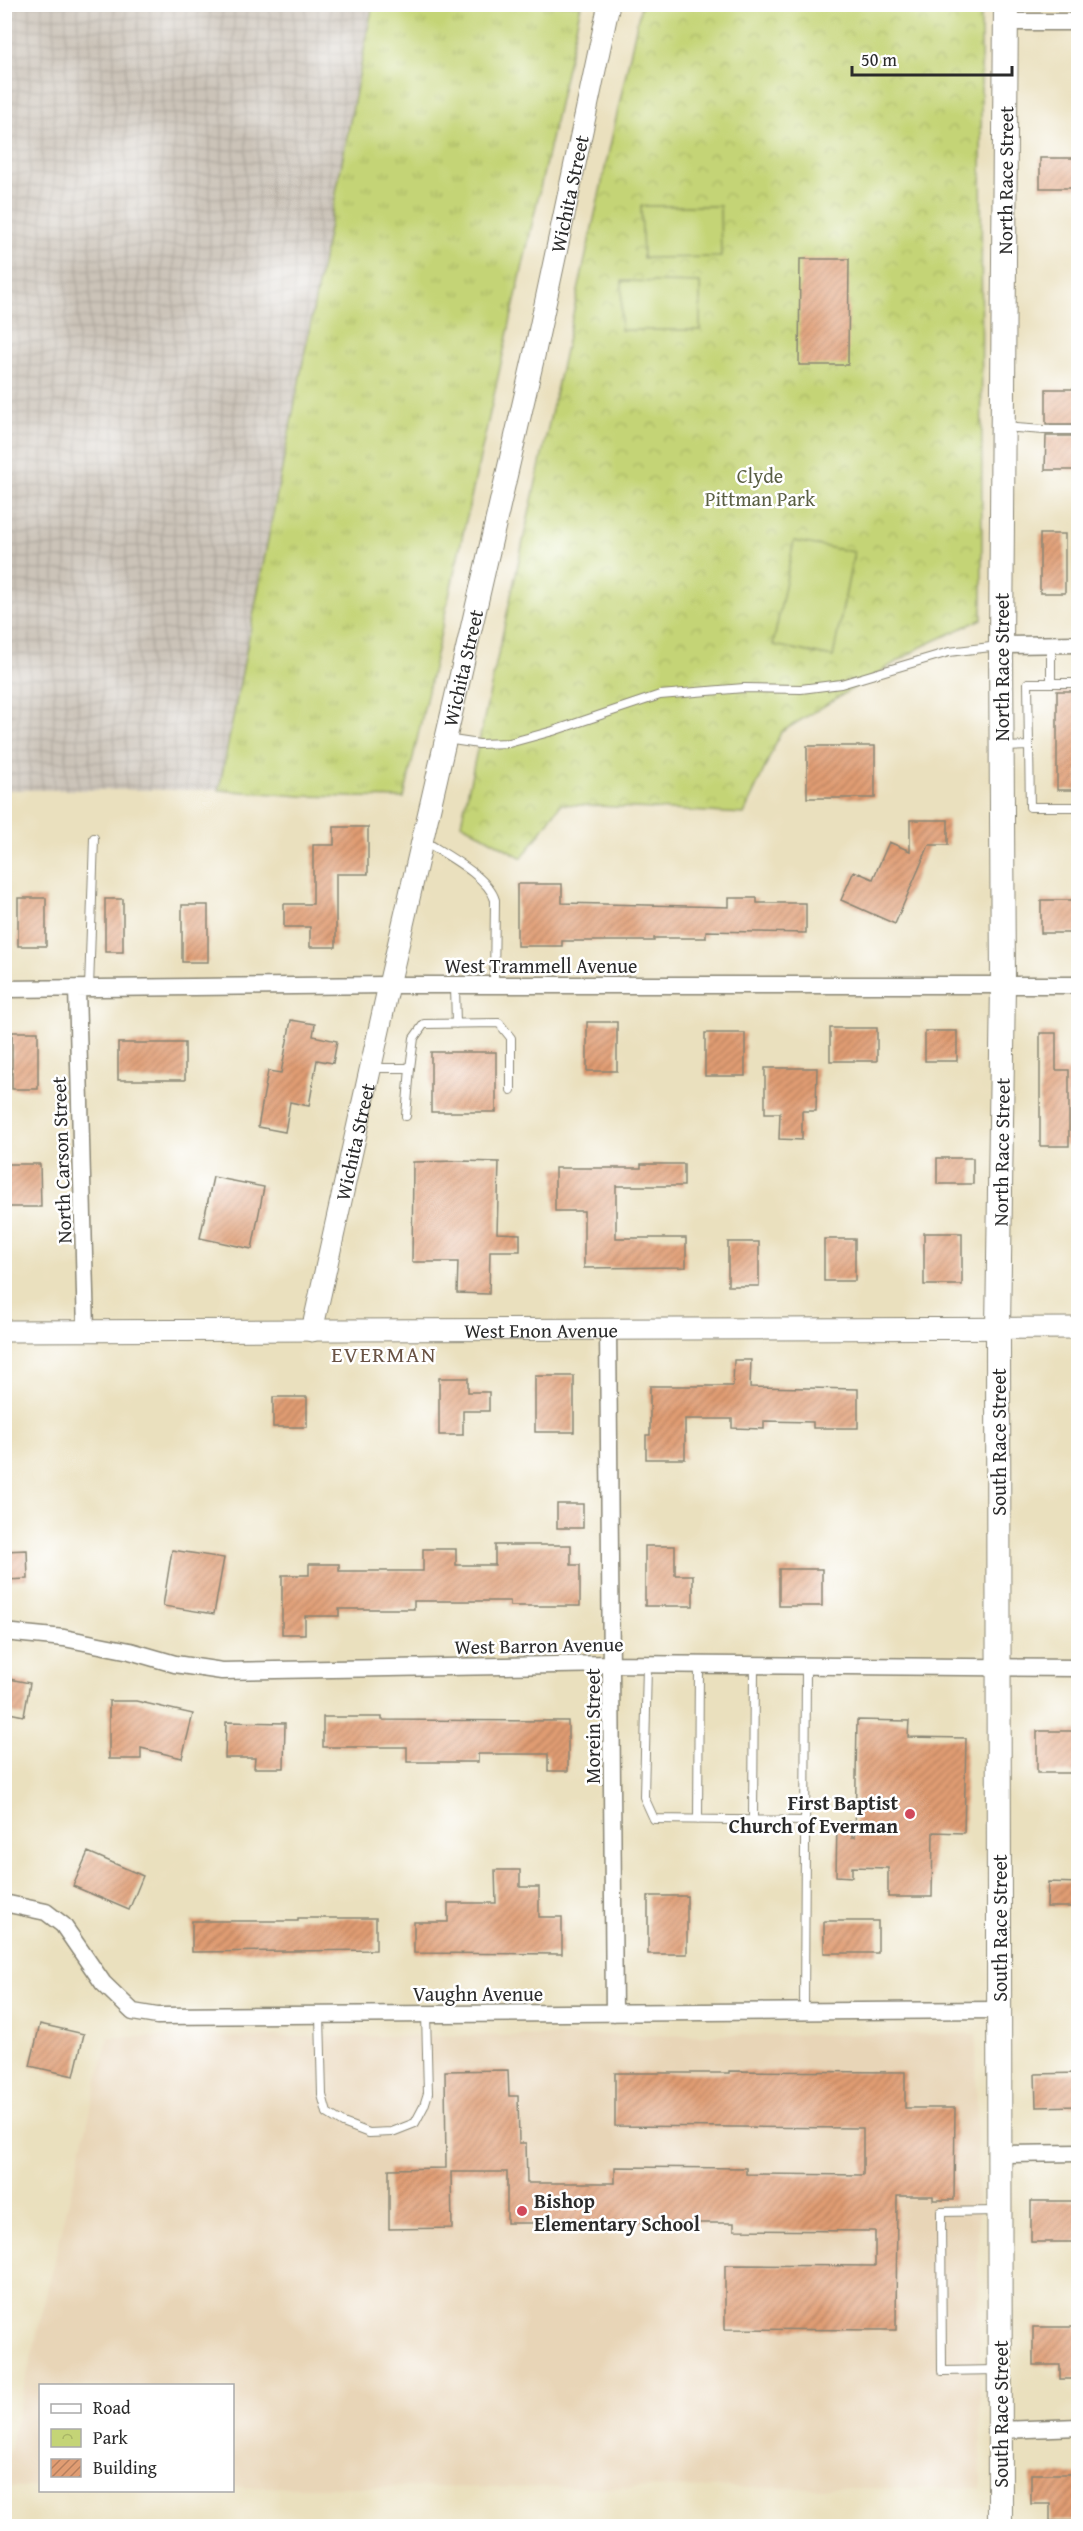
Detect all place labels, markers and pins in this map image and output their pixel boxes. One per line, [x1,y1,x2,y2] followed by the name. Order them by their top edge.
[729,1788,898,1840] place label: First Baptist Church of Everman
[903,1807,917,1821] marker: First Baptist Church of Everman
[534,2186,700,2238] place label: Bishop Elementary School
[515,2204,529,2218] marker: Bishop Elementary School

